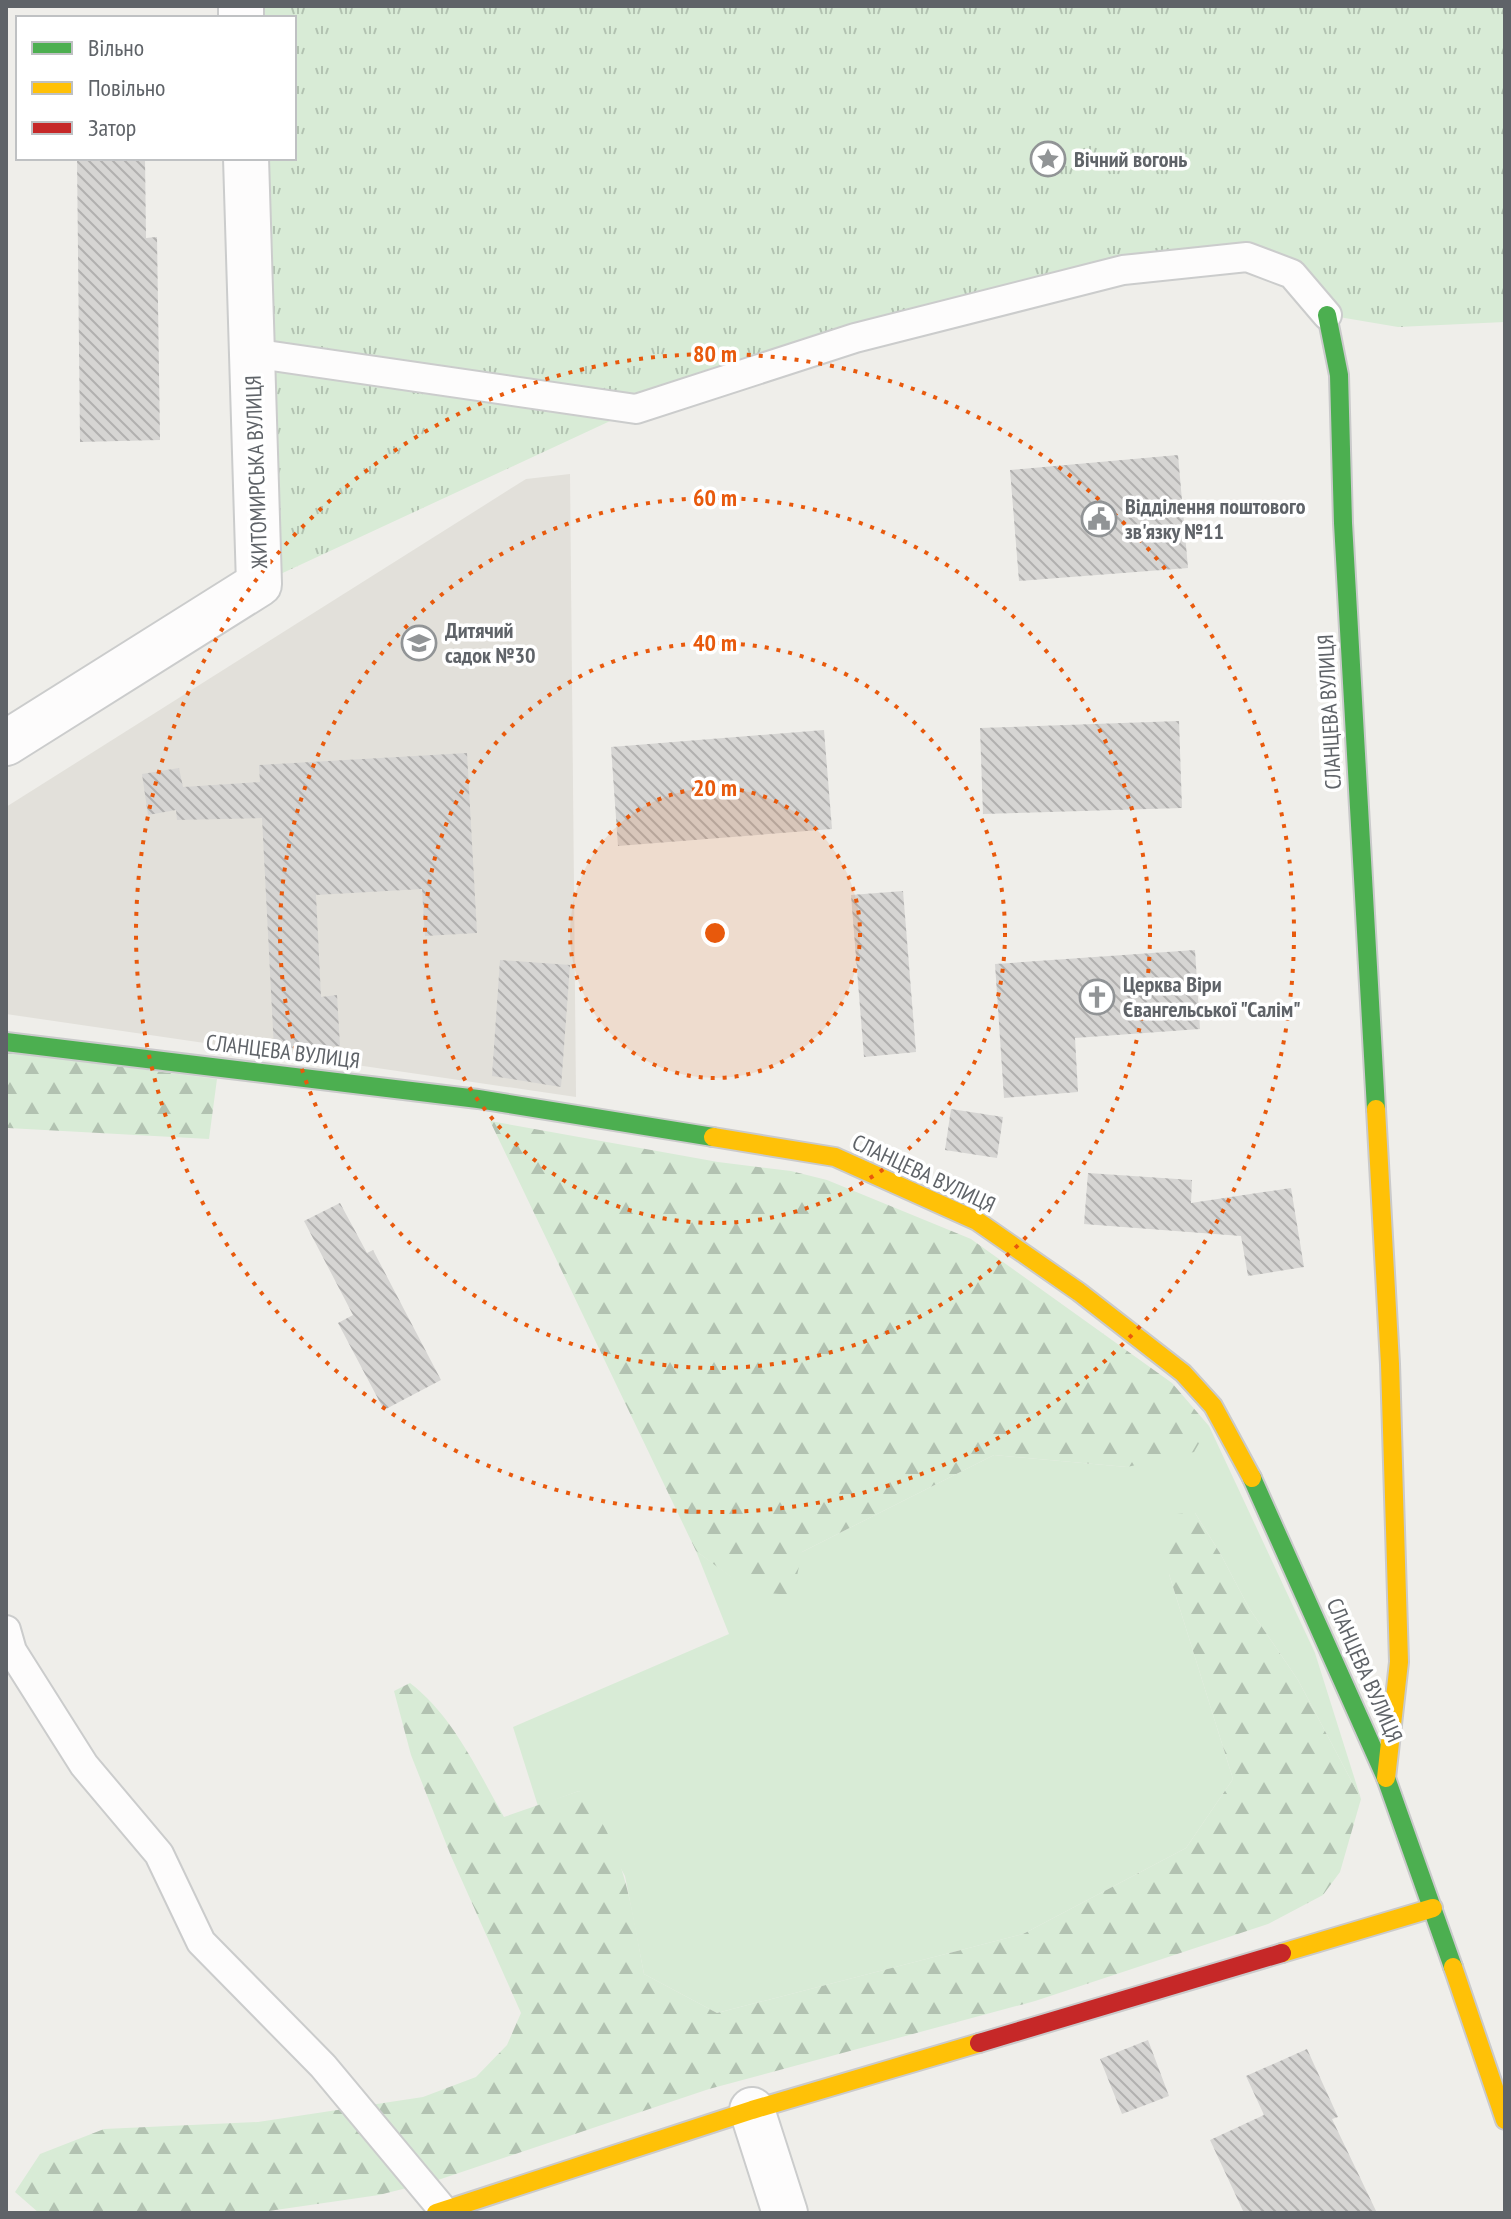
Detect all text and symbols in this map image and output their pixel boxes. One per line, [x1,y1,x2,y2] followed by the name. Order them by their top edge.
[16,16,296,160] legend
[88,32,144,63] text: Вільно
[88,72,165,103] text: Повільно
[88,112,136,143] text: Затор
[1029,140,1067,178] place icon: Вічний вогонь
[1074,145,1187,173] place label: Вічний вогонь
[693,338,737,369] text: 80 m
[239,375,273,570] street label: ЖИТОМИРСЬКА ВУЛИЦЯ
[693,482,737,513] text: 60 m
[1125,492,1306,545] place label: Відділення поштового зв'язку №11
[1080,500,1118,538] public building icon: Відділення поштового зв'язку №11
[445,616,535,669] place label: Дитячий садок №30
[400,624,438,662] school or university icon: Дитячий садок №30
[693,627,737,658] text: 40 m
[1311,634,1347,790] street label: СЛАНЦЕВА ВУЛИЦЯ
[693,772,737,803] text: 20 m
[701,919,729,947] centre of rings
[1123,970,1301,1023] place label: Церква Віри Євангельської "Салім"
[1078,978,1116,1016] church icon: Церква Віри Євангельської "Салім"
[204,1028,362,1074] street label: СЛАНЦЕВА ВУЛИЦЯ
[848,1128,1000,1218] street label: СЛАНЦЕВА ВУЛИЦЯ
[1321,1594,1409,1746] street label: СЛАНЦЕВА ВУЛИЦЯ

